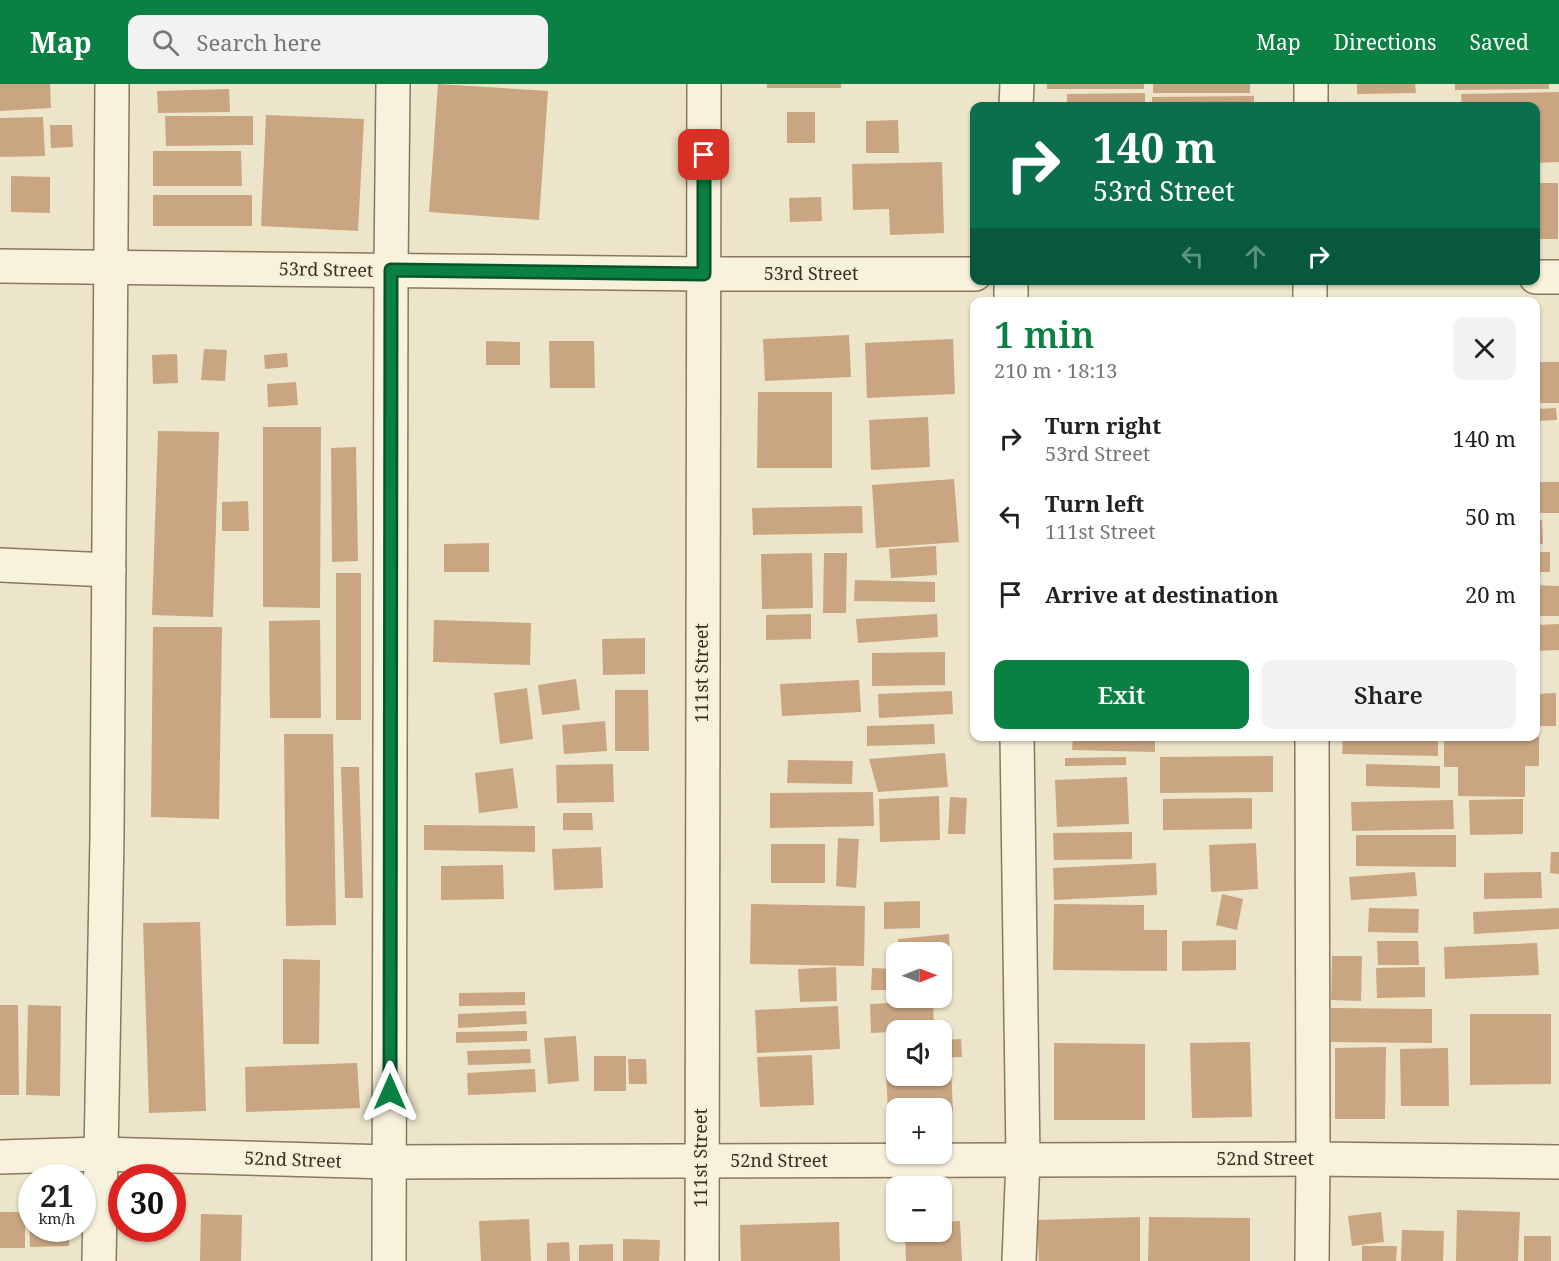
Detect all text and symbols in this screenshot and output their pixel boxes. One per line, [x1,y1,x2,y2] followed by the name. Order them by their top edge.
[128,15,548,69] search box
[30,23,92,61] text: Map
[149,26,182,59] icon: search
[197,27,321,57] text: Search here
[1256,28,1301,56] text: Map
[1334,28,1436,56] text: Directions
[1469,28,1529,56] text: Saved
[1093,118,1217,175] text: 140 m
[994,126,1072,204] icon: right
[678,129,729,180] pin
[687,138,720,171] icon: arrive
[1093,172,1235,209] text: 53rd Street
[1176,240,1209,273] icon: left
[1239,240,1272,273] icon: ahead
[1302,240,1335,273] icon: right
[279,256,373,282] street label: 53rd Street
[764,261,858,285] street label: 53rd Street
[994,310,1095,359] text: 1 min
[1453,317,1516,380] button: close
[994,357,1117,384] text: 210 m · 18:13
[1045,410,1161,440] text: Turn right
[994,422,1027,455] icon: right
[1453,423,1516,453] text: 140 m
[1045,440,1150,467] text: 53rd Street
[1045,488,1144,518] text: Turn left
[994,500,1027,533] icon: left
[1465,501,1516,531] text: 50 m
[1045,518,1156,545] text: 111st Street
[994,578,1027,611] icon: arrive
[1045,579,1279,609] text: Arrive at destination
[1465,579,1516,609] text: 20 m
[689,623,713,723] street label: 111st Street
[994,660,1249,729] button: Exit
[1261,660,1516,729] button: Share
[886,942,952,1008] north arrow
[886,942,952,1242] map controls
[886,1020,952,1086] button: sound
[358,1060,422,1124] position arrow
[886,1098,952,1164] button: +
[688,1108,712,1208] street label: 111st Street
[244,1145,342,1173] street label: 52nd Street
[1216,1146,1314,1170] street label: 52nd Street
[730,1148,828,1172] street label: 52nd Street
[108,1164,186,1242] speed limit sign: 30
[40,1175,74,1216] text: 21
[886,1176,952,1242] button: −
[39,1208,75,1228] text: km/h

